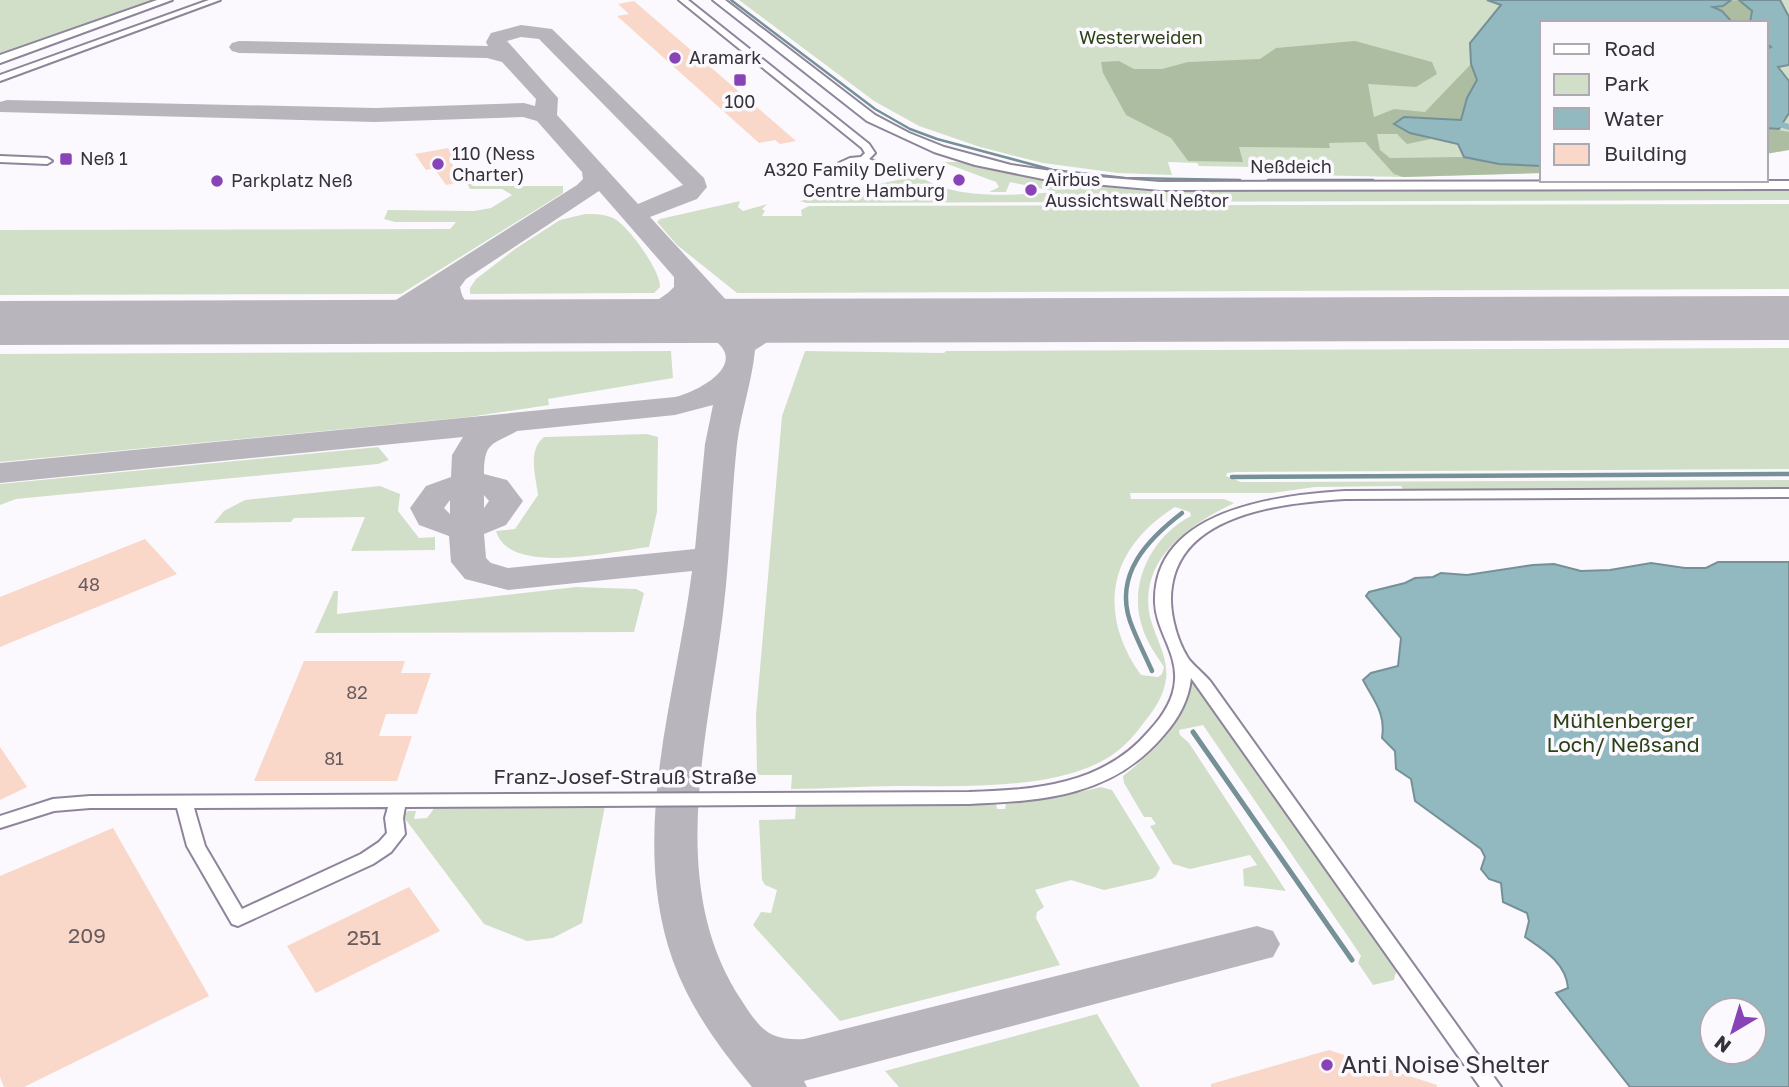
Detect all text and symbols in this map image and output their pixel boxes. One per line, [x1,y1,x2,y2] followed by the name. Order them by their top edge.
[1540,21,1768,182] legend
[1079,26,1203,48] park label: Westerweiden
[1604,35,1655,61] text: Road
[689,46,761,68] place label: Aramark
[667,50,683,66] marker: Aramark
[1604,70,1650,96] text: Park
[732,72,748,88] marker: 100
[724,90,756,112] place label: 100
[1604,105,1664,131] text: Water
[1604,140,1687,166] text: Building
[452,142,535,185] place label: 110 (Ness Charter)
[80,147,128,169] place label: Neß 1
[58,151,74,167] marker: Neß 1
[1250,155,1332,177] street label: Neßdeich
[430,156,446,172] marker: 110 (Ness Charter)
[764,158,945,201] place label: A320 Family Delivery Centre Hamburg
[1045,168,1229,211] place label: Airbus Aussichtswall Neßtor
[231,169,353,191] place label: Parkplatz Neß
[951,172,967,188] marker: A320 Family Delivery Centre Hamburg
[209,173,225,189] marker: Parkplatz Neß
[1023,182,1039,198] marker: Airbus Aussichtswall Neßtor
[78,573,100,595] house number: 48
[346,681,368,703] house number: 82
[1546,707,1700,757] park label: Mühlenberger Loch/ Neßsand
[324,747,344,769] house number: 81
[493,763,757,789] street label: Franz-Josef-Strauß Straße
[68,922,106,948] house number: 209
[347,924,381,950] house number: 251
[1698,996,1768,1066] north arrow
[1709,1031,1735,1058] text: N
[1341,1049,1549,1078] place label: Anti Noise Shelter
[1319,1057,1335,1073] marker: Anti Noise Shelter

